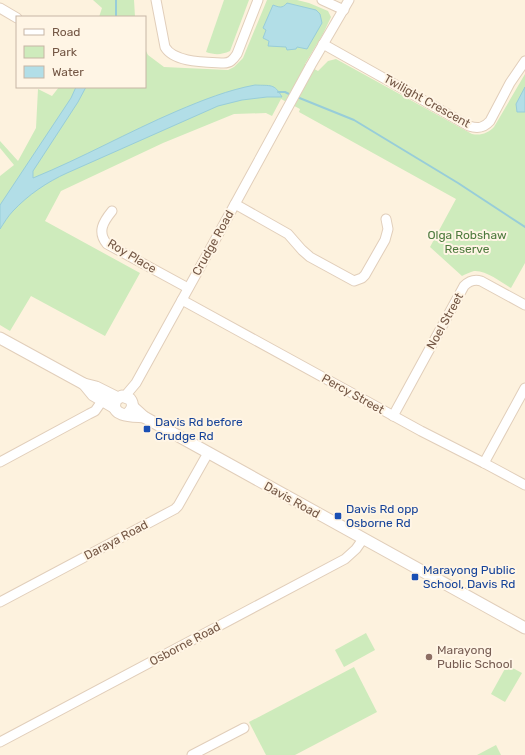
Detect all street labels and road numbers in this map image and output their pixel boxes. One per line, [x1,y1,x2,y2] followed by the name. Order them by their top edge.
[381,71,473,131] street label: Twilight Crescent
[189,208,237,278] street label: Crudge Road
[105,236,159,276] street label: Roy Place
[424,290,466,352] street label: Noel Street
[319,371,387,417] street label: Percy Street
[262,479,322,521] street label: Davis Road
[82,517,150,563] street label: Daraya Road
[147,619,223,669] street label: Osborne Road

